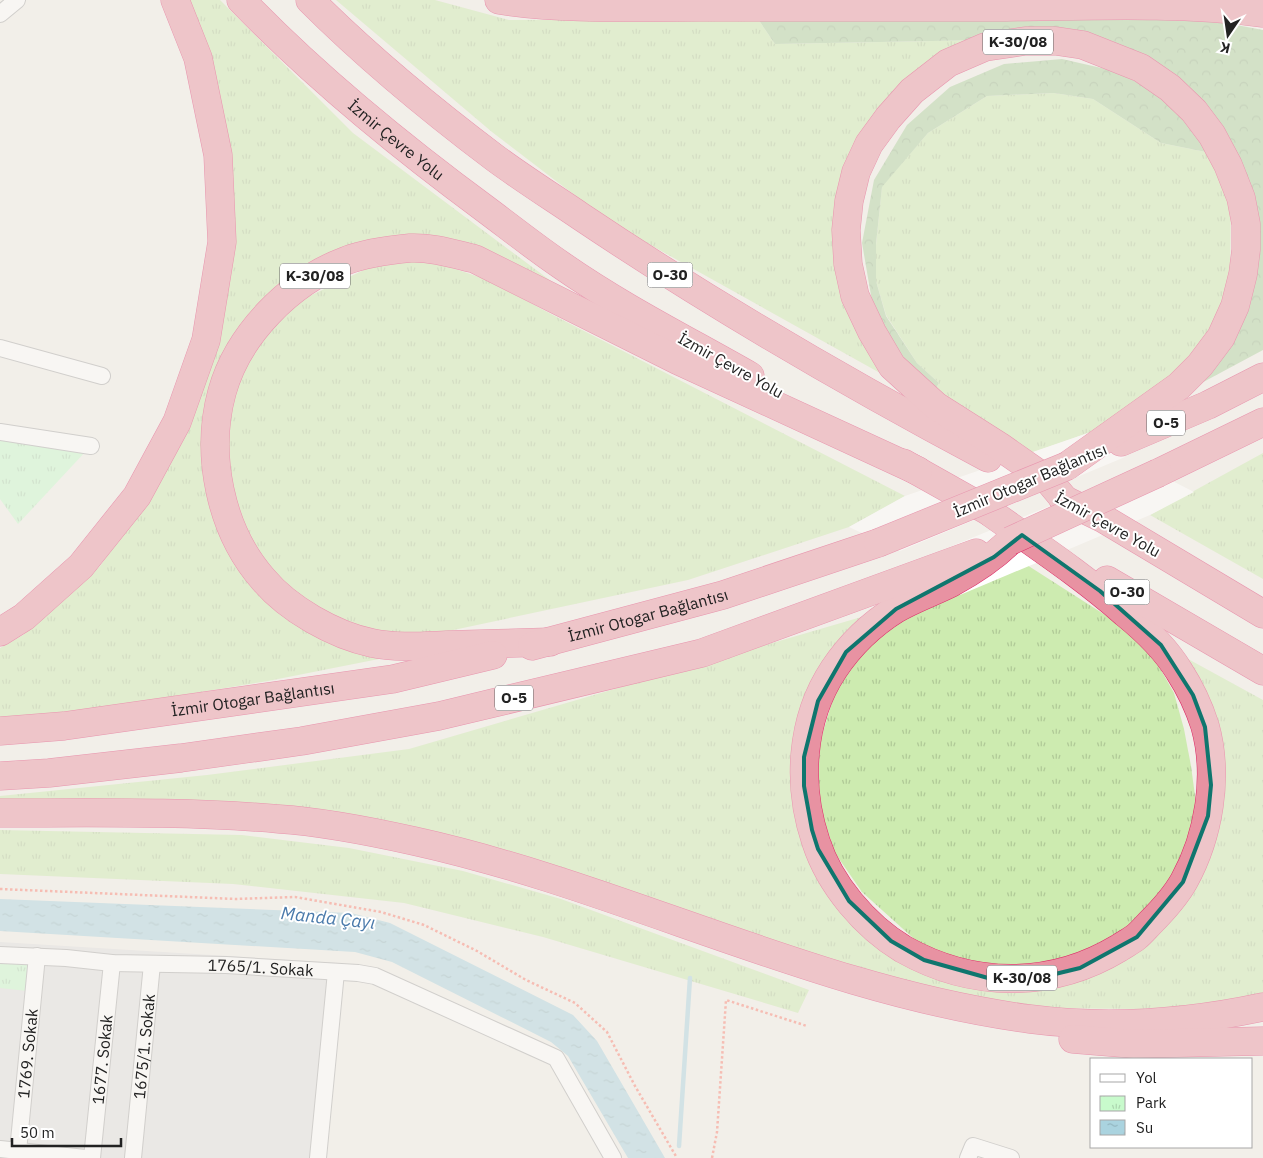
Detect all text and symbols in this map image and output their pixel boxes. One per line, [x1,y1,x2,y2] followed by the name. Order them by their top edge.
[1203,10,1253,60] north arrow
[983,30,1053,54] road number: K-30/08
[1218,38,1232,58] text: K
[344,95,448,184] street label: İzmir Çevre Yolu
[648,262,692,288] road number: O-30
[280,264,350,288] road number: K-30/08
[675,328,787,402] street label: İzmir Çevre Yolu
[1147,410,1185,436] road number: O-5
[950,439,1110,521] street label: İzmir Otogar Bağlantısı
[1052,487,1164,561] street label: İzmir Çevre Yolu
[1104,580,1150,604] road number: O-30
[566,584,731,646] street label: İzmir Otogar Bağlantısı
[170,677,336,721] street label: İzmir Otogar Bağlantısı
[495,686,533,710] road number: O-5
[280,901,376,934] water label: Manda Çayı
[208,955,315,980] street label: 1765/1. Sokak
[987,966,1057,990] road number: K-30/08
[129,992,159,1100] street label: 1675/1. Sokak
[13,1007,42,1099] street label: 1769. Sokak
[88,1013,117,1105] street label: 1677. Sokak
[1090,1058,1253,1148] legend
[1136,1068,1157,1087] text: Yol
[1136,1093,1166,1112] text: Park
[12,1116,121,1148] scale bar
[1136,1118,1153,1137] text: Su
[20,1123,55,1142] text: 50 m

